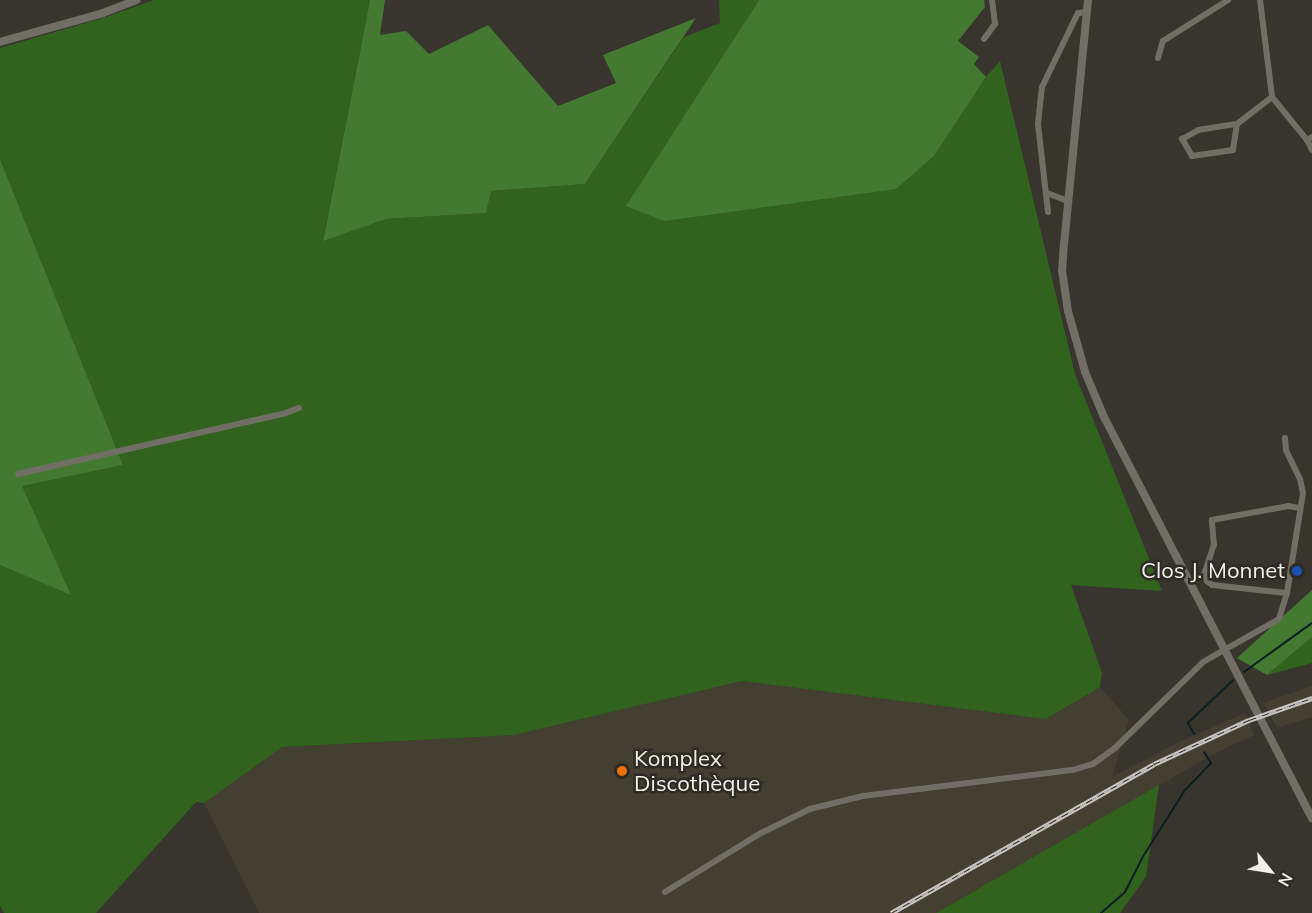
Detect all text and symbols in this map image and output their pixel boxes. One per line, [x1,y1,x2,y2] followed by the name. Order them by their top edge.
[1141,558,1285,584] place label: Clos J. Monnet
[1290,564,1304,578] marker: Clos J. Monnet
[634,745,760,796] place label: Komplex Discothèque
[615,764,629,778] marker: Komplex Discothèque
[1240,841,1300,901] north arrow
[1274,870,1297,890] text: N

